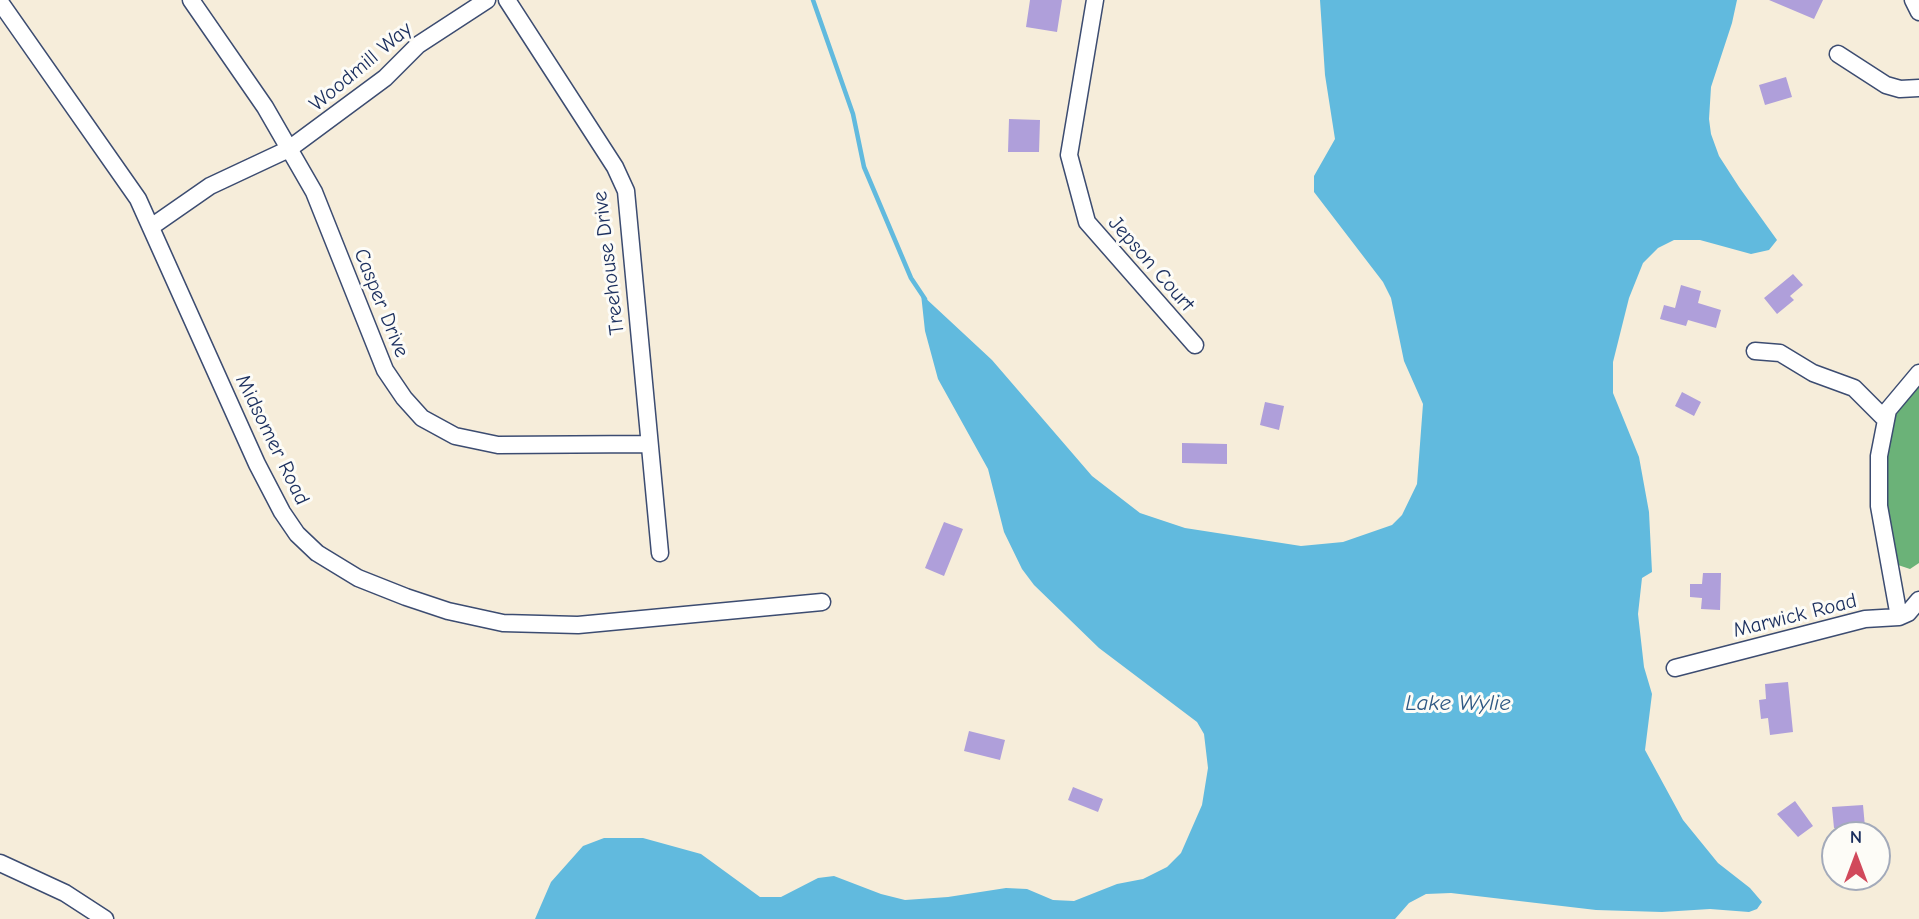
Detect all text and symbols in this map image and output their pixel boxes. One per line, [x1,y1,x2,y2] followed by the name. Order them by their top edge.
[305,17,417,117] street label: Woodmill Way
[588,190,630,336] street label: Treehouse Drive
[1103,211,1199,317] street label: Jepson Court
[348,245,414,361] street label: Casper Drive
[230,371,314,509] street label: Midsomer Road
[1730,588,1860,644] street label: Marwick Road
[1405,689,1511,717] water label: Lake Wylie
[1821,821,1891,891] north arrow
[1850,826,1862,848] text: N

